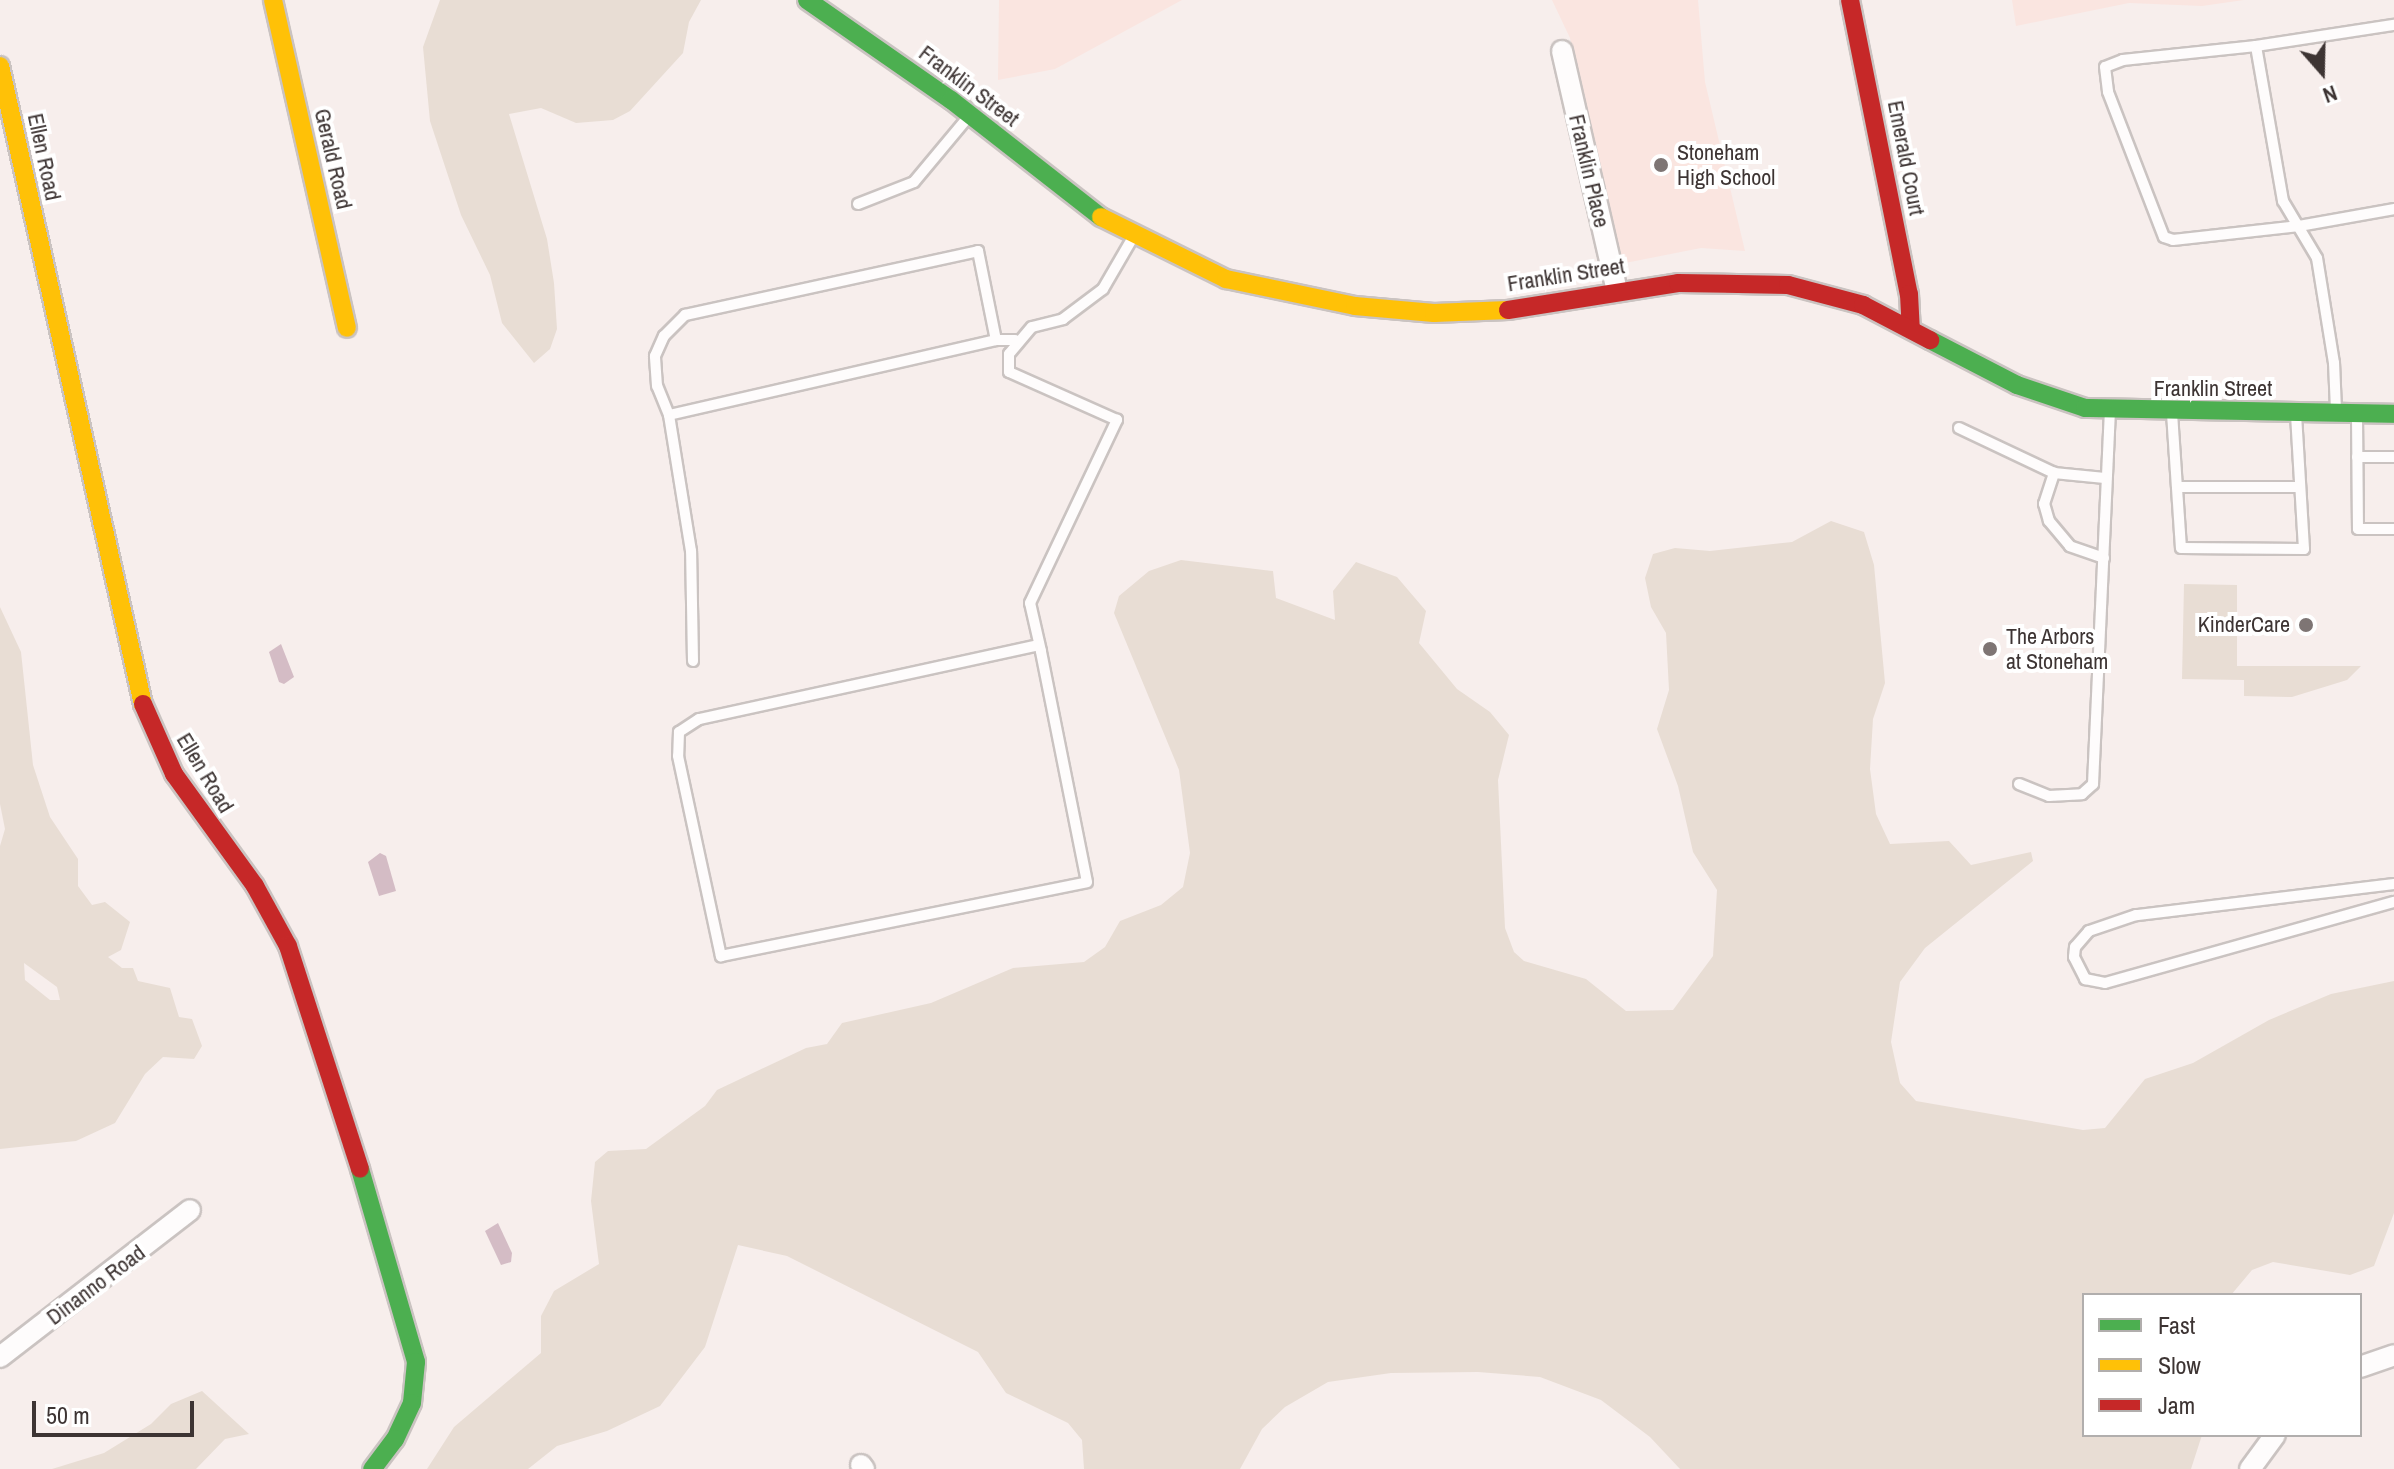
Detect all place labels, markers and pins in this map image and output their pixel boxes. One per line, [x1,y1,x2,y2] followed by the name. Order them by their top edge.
[1677,139,1775,190] place label: Stoneham High School
[1652,156,1670,174] marker: Stoneham High School
[2198,612,2290,638] place label: KinderCare
[2297,616,2315,634] marker: KinderCare
[2006,623,2108,674] place label: The Arbors at Stoneham
[1981,640,1999,658] marker: The Arbors at Stoneham

